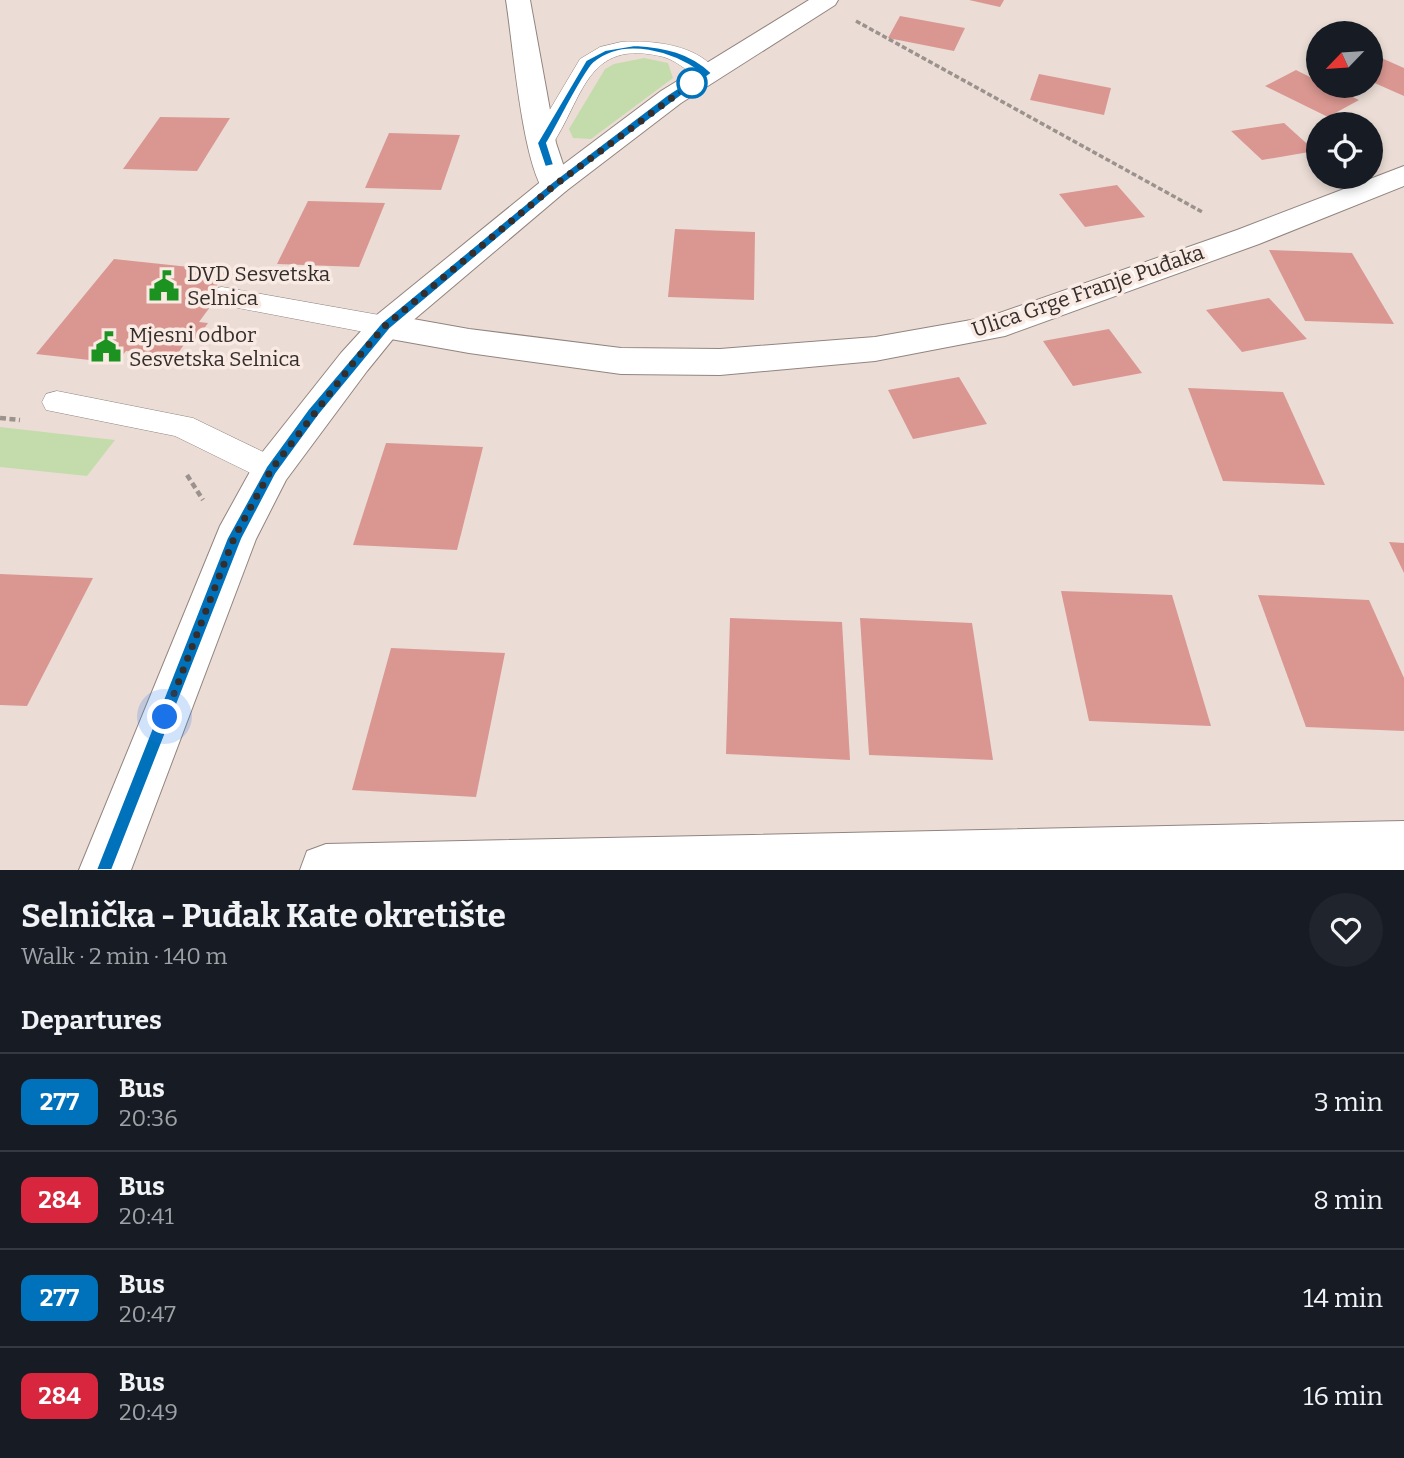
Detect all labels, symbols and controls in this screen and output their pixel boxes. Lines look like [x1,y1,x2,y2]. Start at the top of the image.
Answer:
north arrow [1306,21,1382,98]
map controls [1306,21,1383,189]
unlabelled marker [677,68,707,98]
button: locate [1306,112,1383,189]
street label: Ulica Grge Franje Puđaka [969,239,1208,343]
place label: DVD Sesvetska Selnica [187,261,331,311]
public building icon: DVD Sesvetska Selnica [147,269,181,303]
place label: Mjesni odbor Sesvetska Selnica [129,322,301,372]
public building icon: Mjesni odbor Sesvetska Selnica [89,330,123,364]
your location [147,699,182,734]
button: heart [1309,893,1383,967]
text: Selnička - Puđak Kate okretište [21,896,506,936]
text: Walk · 2 min · 140 m [21,942,228,970]
text: Departures [21,1005,162,1036]
text: Bus [119,1073,165,1104]
text: 3 min [1314,1087,1383,1118]
text: 277 [40,1088,79,1116]
text: 20:36 [119,1104,178,1132]
text: Bus [119,1171,165,1202]
text: 8 min [1313,1185,1383,1216]
text: 284 [38,1186,81,1214]
text: 20:41 [119,1202,174,1230]
text: Bus [119,1269,165,1300]
text: 14 min [1303,1283,1383,1314]
text: 277 [40,1284,79,1312]
text: 20:47 [119,1300,176,1328]
text: Bus [119,1367,165,1398]
text: 16 min [1303,1381,1383,1412]
text: 284 [38,1382,81,1410]
text: 20:49 [119,1398,178,1426]

